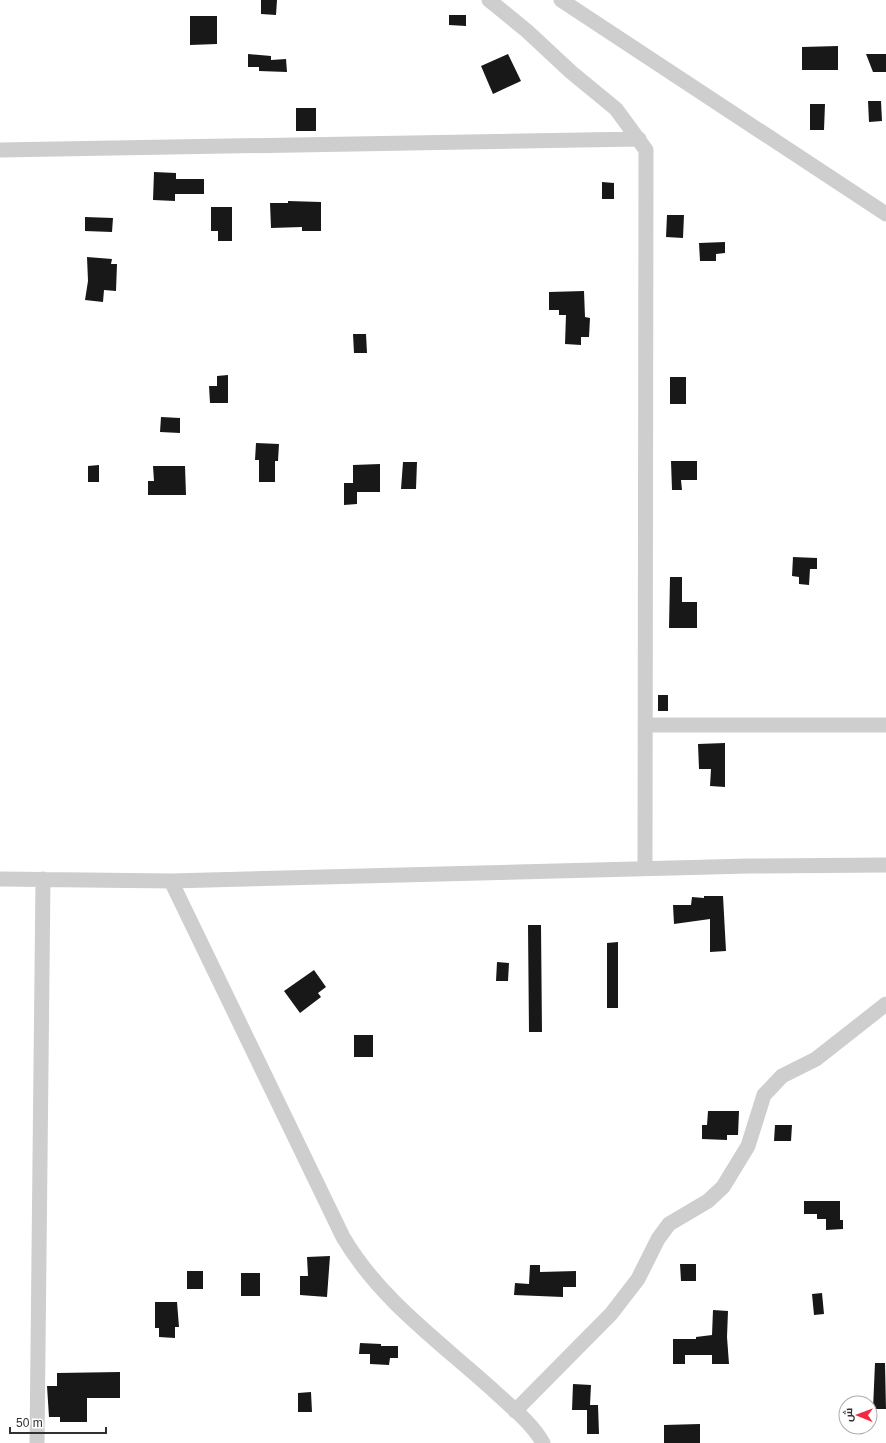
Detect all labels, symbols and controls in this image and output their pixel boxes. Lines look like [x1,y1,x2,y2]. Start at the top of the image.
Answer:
north arrow [838,1395,878,1435]
text: ش [842,1408,855,1422]
scale bar [10,1409,106,1435]
text: 50 m [16,1416,43,1430]

